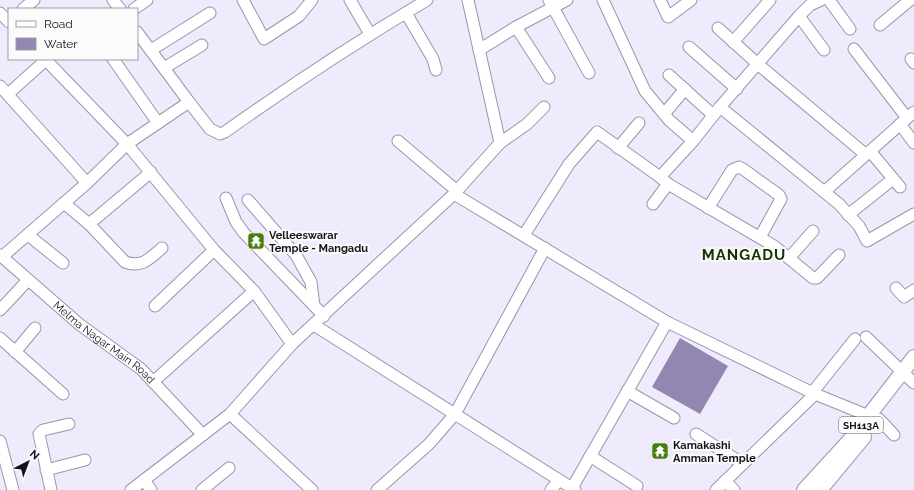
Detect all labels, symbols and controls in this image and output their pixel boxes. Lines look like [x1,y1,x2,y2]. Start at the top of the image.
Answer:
legend [8,8,138,60]
text: Road [44,17,73,31]
text: Water [44,37,78,51]
place label: Velleeswarar Temple - Mangadu [269,229,368,255]
temple icon: Velleeswarar Temple - Mangadu [246,231,266,251]
district label: MANGADU [702,246,786,264]
street label: Melma Nagar Main Road [51,298,158,386]
road number: SH113A [839,417,883,433]
place label: Kamakashi Amman Temple [673,439,756,465]
temple icon: Kamakashi Amman Temple [650,441,670,461]
north arrow [8,442,48,482]
text: N [27,447,42,463]

